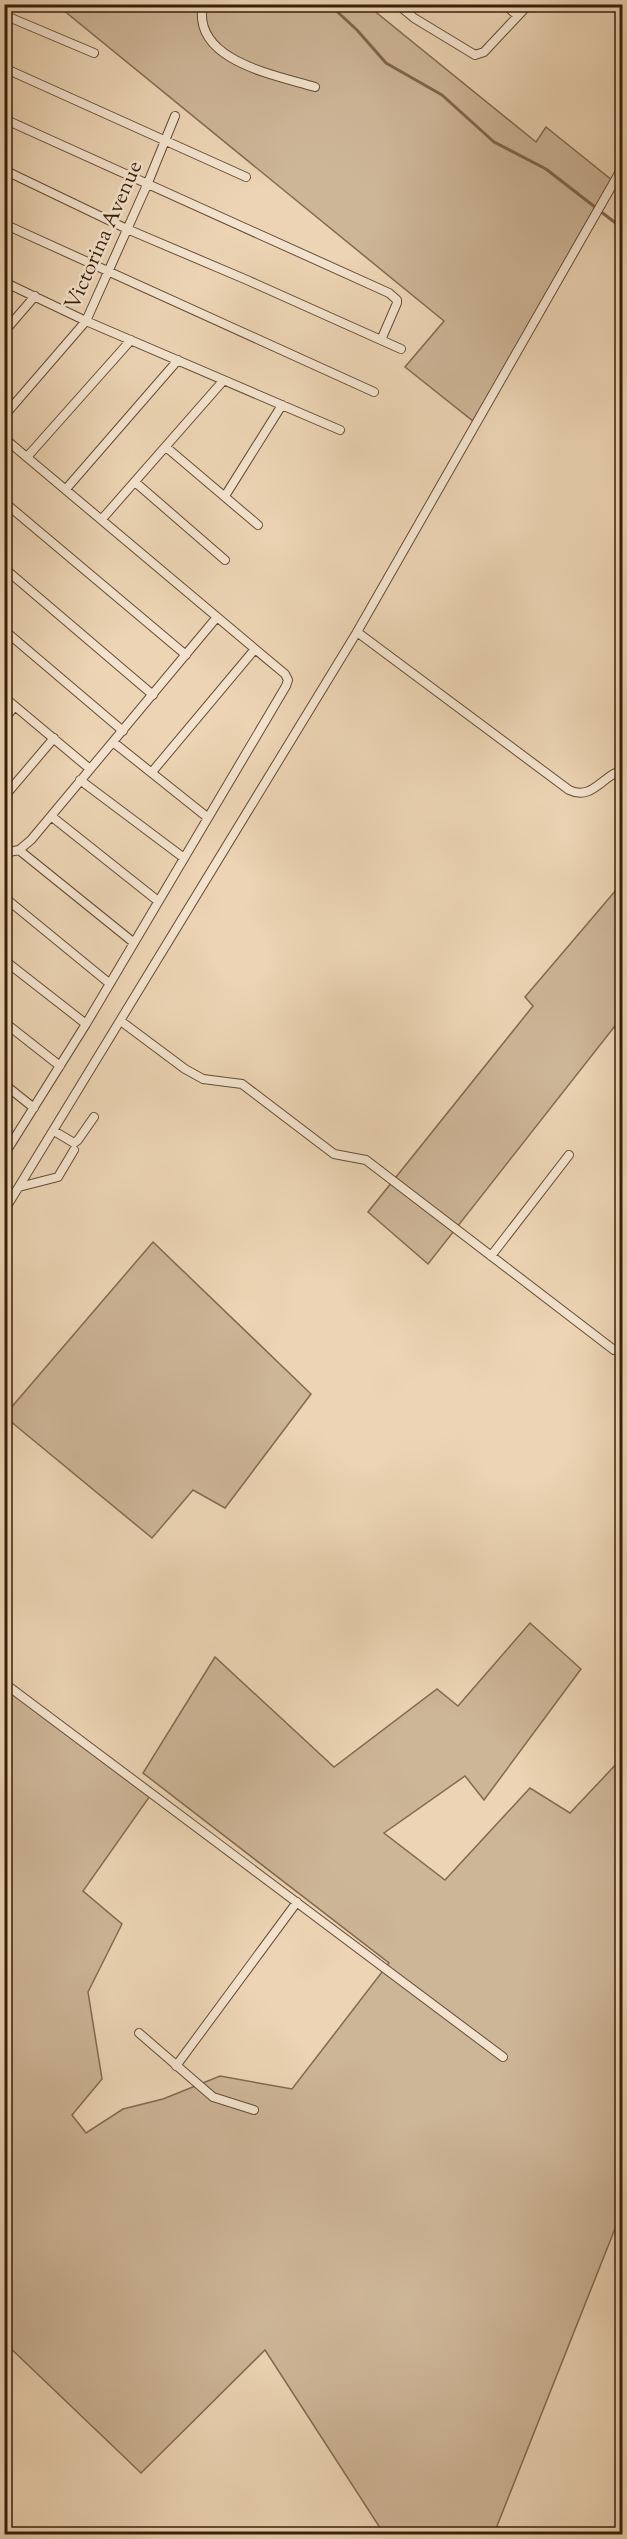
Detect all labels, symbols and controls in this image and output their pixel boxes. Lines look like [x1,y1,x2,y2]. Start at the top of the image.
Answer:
street label: Victorina Avenue [59,157,151,315]

